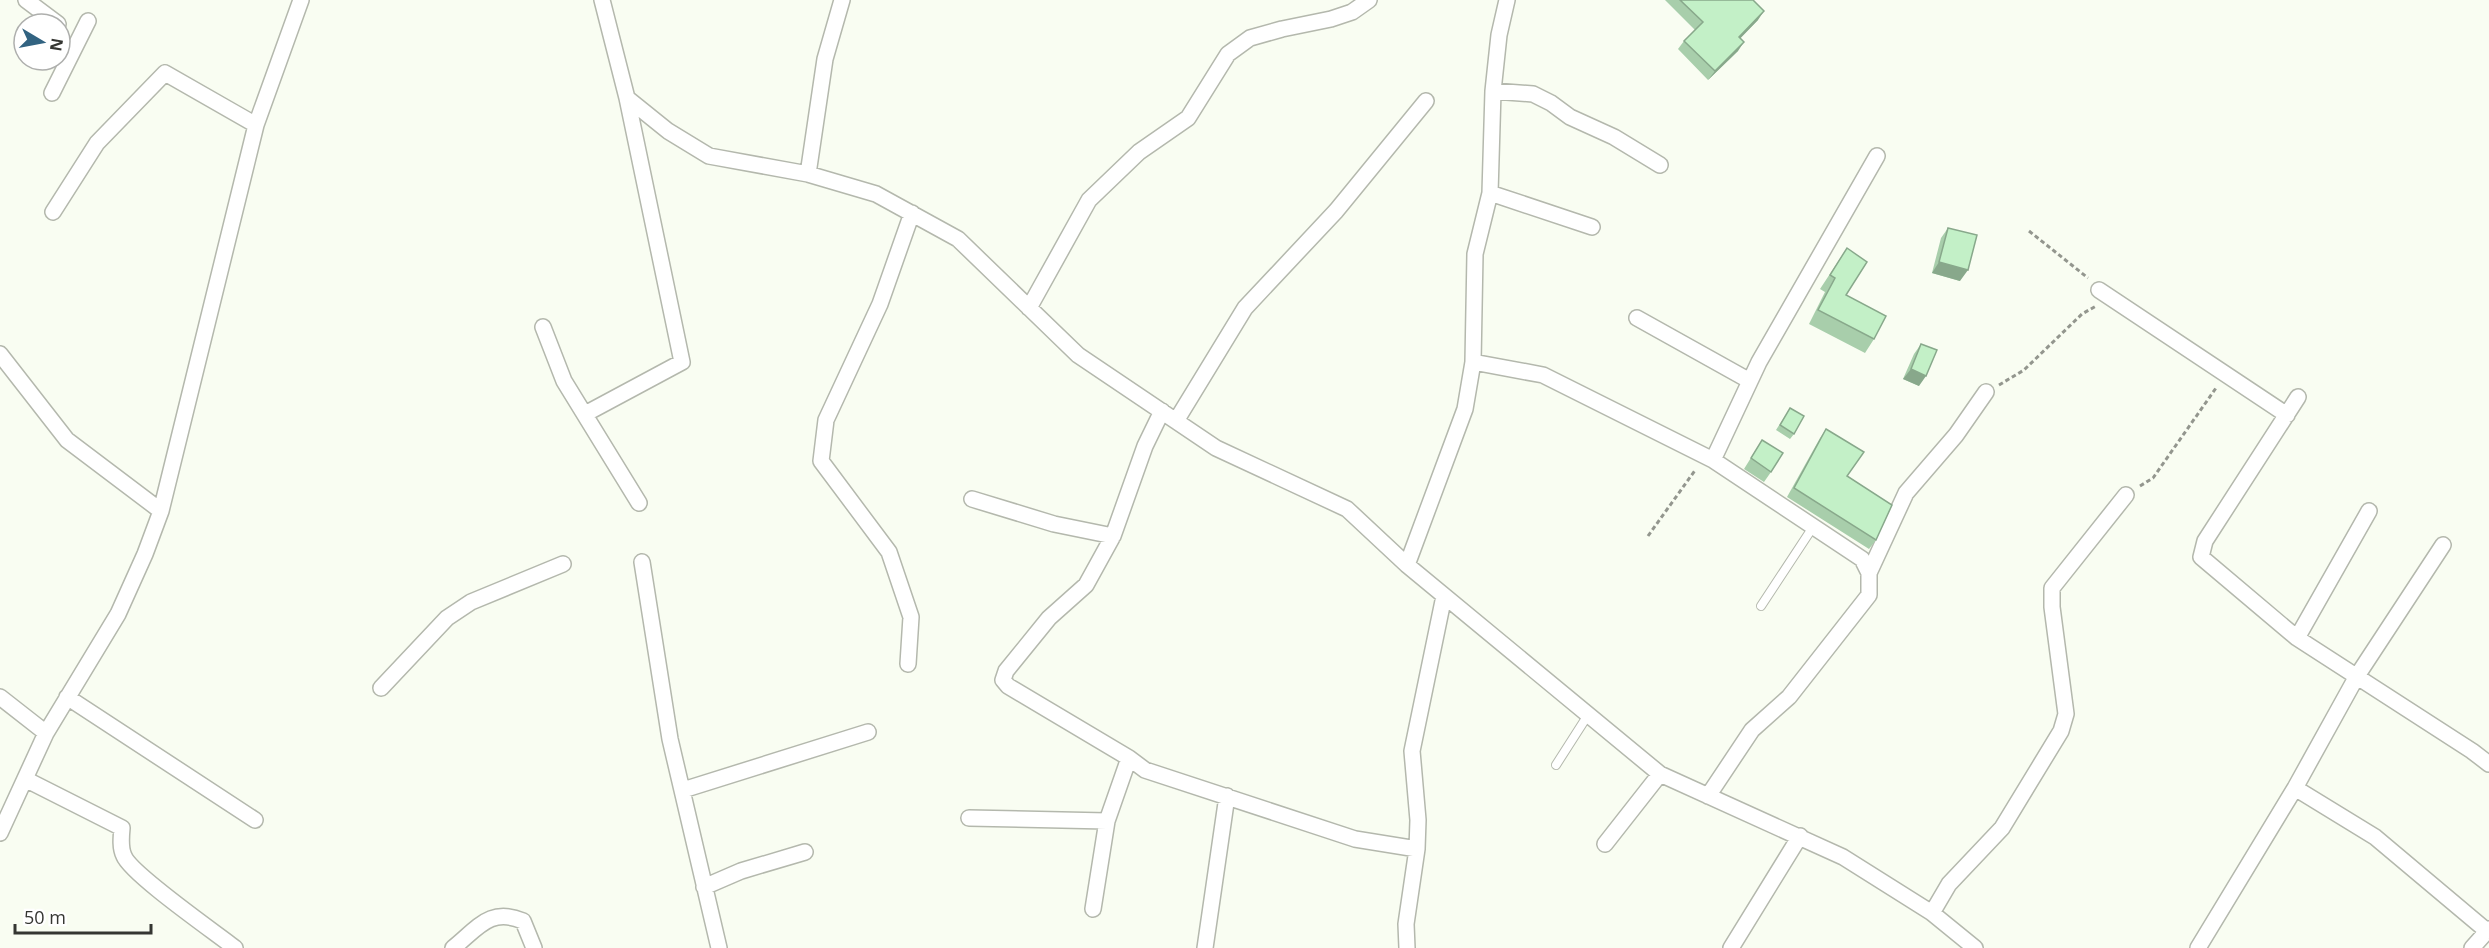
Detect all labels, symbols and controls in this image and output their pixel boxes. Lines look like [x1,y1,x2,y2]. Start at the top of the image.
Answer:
north arrow [12,12,72,72]
text: N [45,36,69,53]
scale bar [15,897,152,935]
text: 50 m [24,905,66,929]

